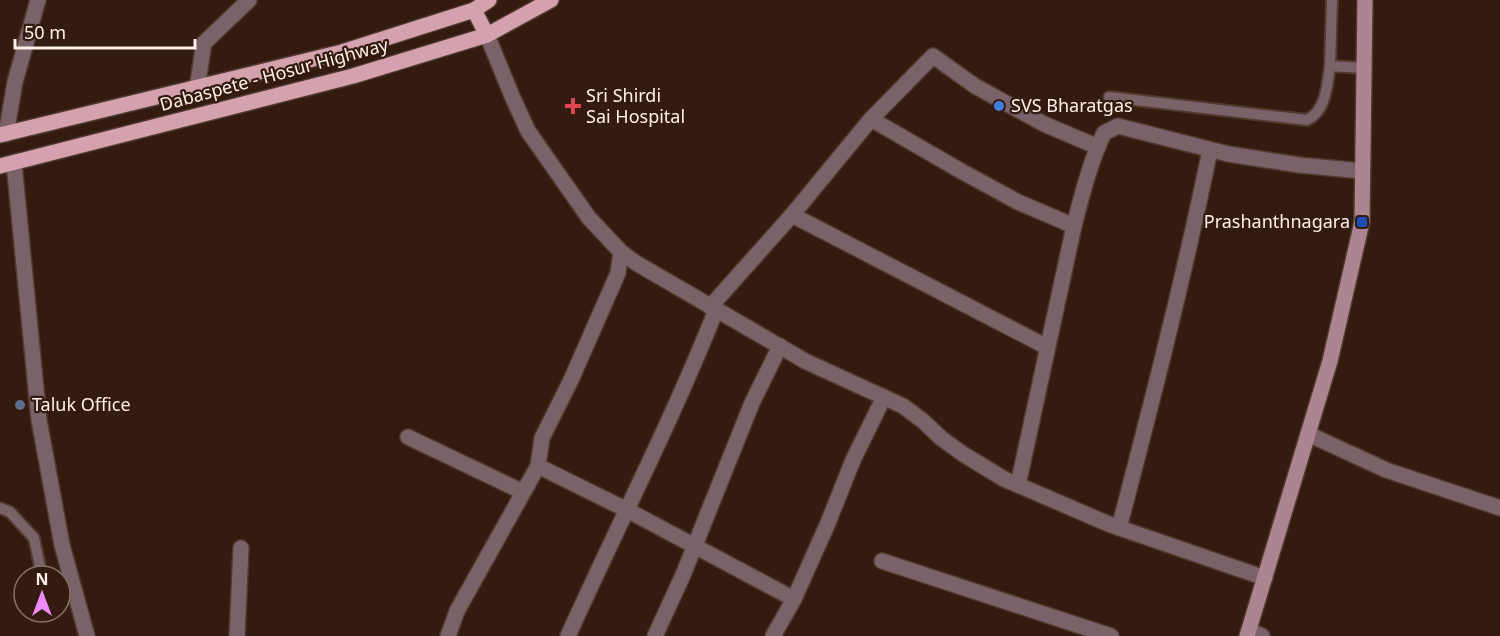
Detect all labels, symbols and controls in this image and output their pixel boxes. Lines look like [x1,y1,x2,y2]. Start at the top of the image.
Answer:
scale bar [15,12,195,50]
text: 50 m [24,20,66,44]
street label: Dabaspete - Hosur Highway [157,32,391,116]
place label: Sri Shirdi Sai Hospital [586,83,685,128]
place label: SVS Bharatgas [1011,93,1133,117]
marker: Sri Shirdi Sai Hospital [564,97,582,115]
marker: SVS Bharatgas [992,99,1006,113]
place label: Prashanthnagara [1204,209,1350,233]
marker: Prashanthnagara [1355,215,1369,229]
place label: Taluk Office [32,392,131,416]
marker: Taluk Office [13,398,27,412]
north arrow [12,564,72,624]
text: N [35,568,49,590]

